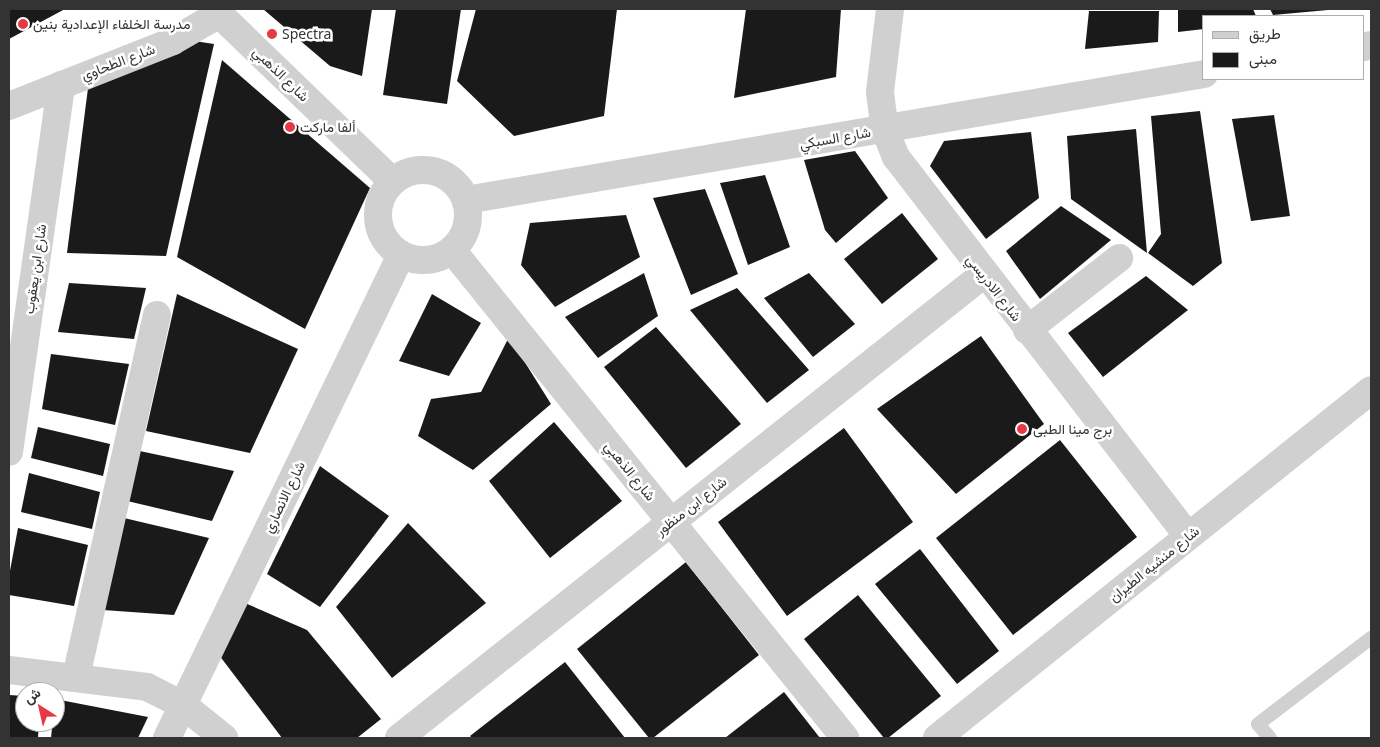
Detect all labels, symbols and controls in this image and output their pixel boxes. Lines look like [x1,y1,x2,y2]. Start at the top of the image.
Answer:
legend [1202,15,1365,80]
place label: مدرسة الخلفاء الإعدادية بنين [33,16,190,32]
marker: مدرسة الخلفاء الإعدادية بنين [17,18,29,30]
text: طريق [1249,23,1281,43]
place label: Spectra [282,26,331,42]
marker: Spectra [266,28,278,40]
street label: شارع الطحاوي [79,40,157,84]
street label: شارع الذهبي [249,43,313,105]
text: مبنى [1249,48,1277,68]
place label: ألفا ماركت [300,119,355,135]
marker: ألفا ماركت [284,121,296,133]
street label: شارع السبكي [798,123,872,153]
street label: شارع ابن يعقوب [20,223,50,315]
street label: شارع الادريسي [963,251,1025,325]
place label: برج مينا الطبى [1033,421,1112,437]
marker: برج مينا الطبى [1015,422,1029,436]
street label: شارع الذهبي [601,438,659,504]
street label: شارع الانصاري [259,459,309,535]
street label: شارع ابن منظور [652,473,730,539]
street label: شارع منشيه الطيران [1105,522,1203,606]
north arrow [15,682,65,732]
text: ش [19,683,44,708]

